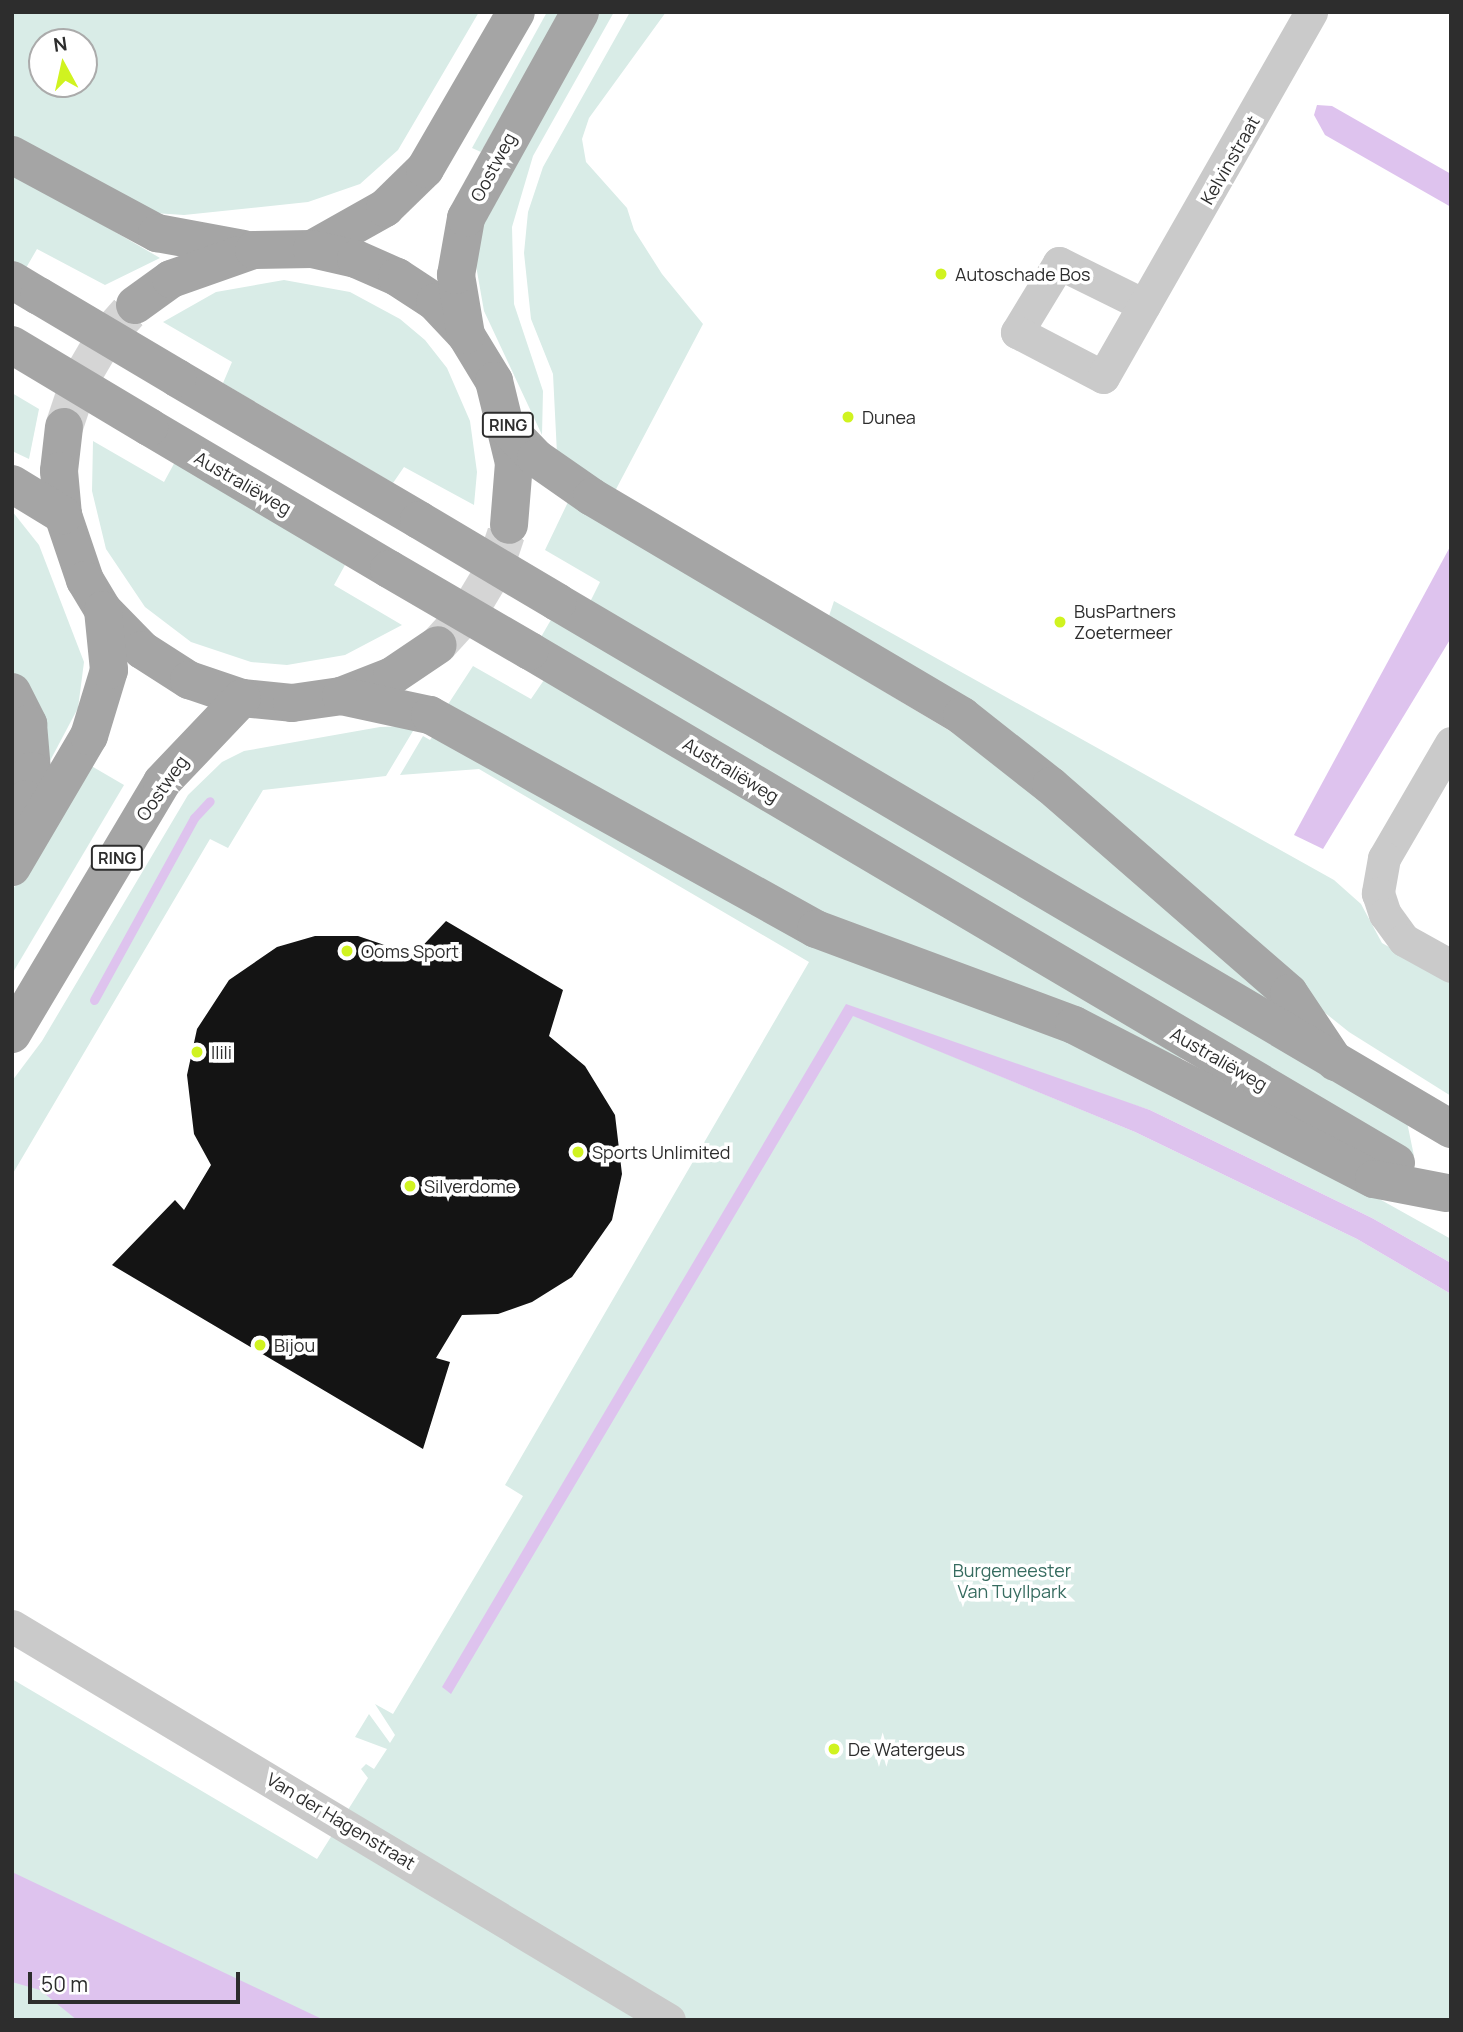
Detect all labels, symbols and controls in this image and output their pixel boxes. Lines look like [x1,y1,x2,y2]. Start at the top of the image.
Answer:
north arrow [28,28,98,98]
text: N [52,30,69,58]
street label: Kelvinstraat [1196,112,1264,208]
street label: Oostweg [466,129,520,205]
place label: Autoschade Bos [955,263,1090,285]
marker: Autoschade Bos [933,266,949,282]
place label: Dunea [862,406,916,428]
marker: Dunea [840,409,856,425]
road number: RING [482,412,534,438]
street label: Australiëweg [191,447,295,519]
place label: BusPartners Zoetermeer [1074,601,1176,644]
marker: BusPartners Zoetermeer [1052,614,1068,630]
street label: Australiëweg [679,733,783,807]
street label: Oostweg [132,751,192,825]
road number: RING [91,846,143,870]
place label: Ooms Sport [361,940,459,962]
marker: Ooms Sport [339,943,355,959]
street label: Australiëweg [1167,1023,1271,1095]
place label: Ilili [211,1041,232,1063]
marker: Ilili [189,1044,205,1060]
place label: Sports Unlimited [592,1141,730,1163]
marker: Sports Unlimited [570,1144,586,1160]
place label: Silverdome [424,1175,516,1197]
marker: Silverdome [402,1178,418,1194]
place label: Bijou [274,1334,315,1356]
marker: Bijou [252,1337,268,1353]
park label: Burgemeester Van Tuyllpark [953,1560,1071,1602]
place label: De Watergeus [848,1738,965,1760]
marker: De Watergeus [826,1741,842,1757]
street label: Van der Hagenstraat [263,1768,419,1874]
scale bar [32,1958,243,2002]
text: 50 m [41,1970,88,1998]

